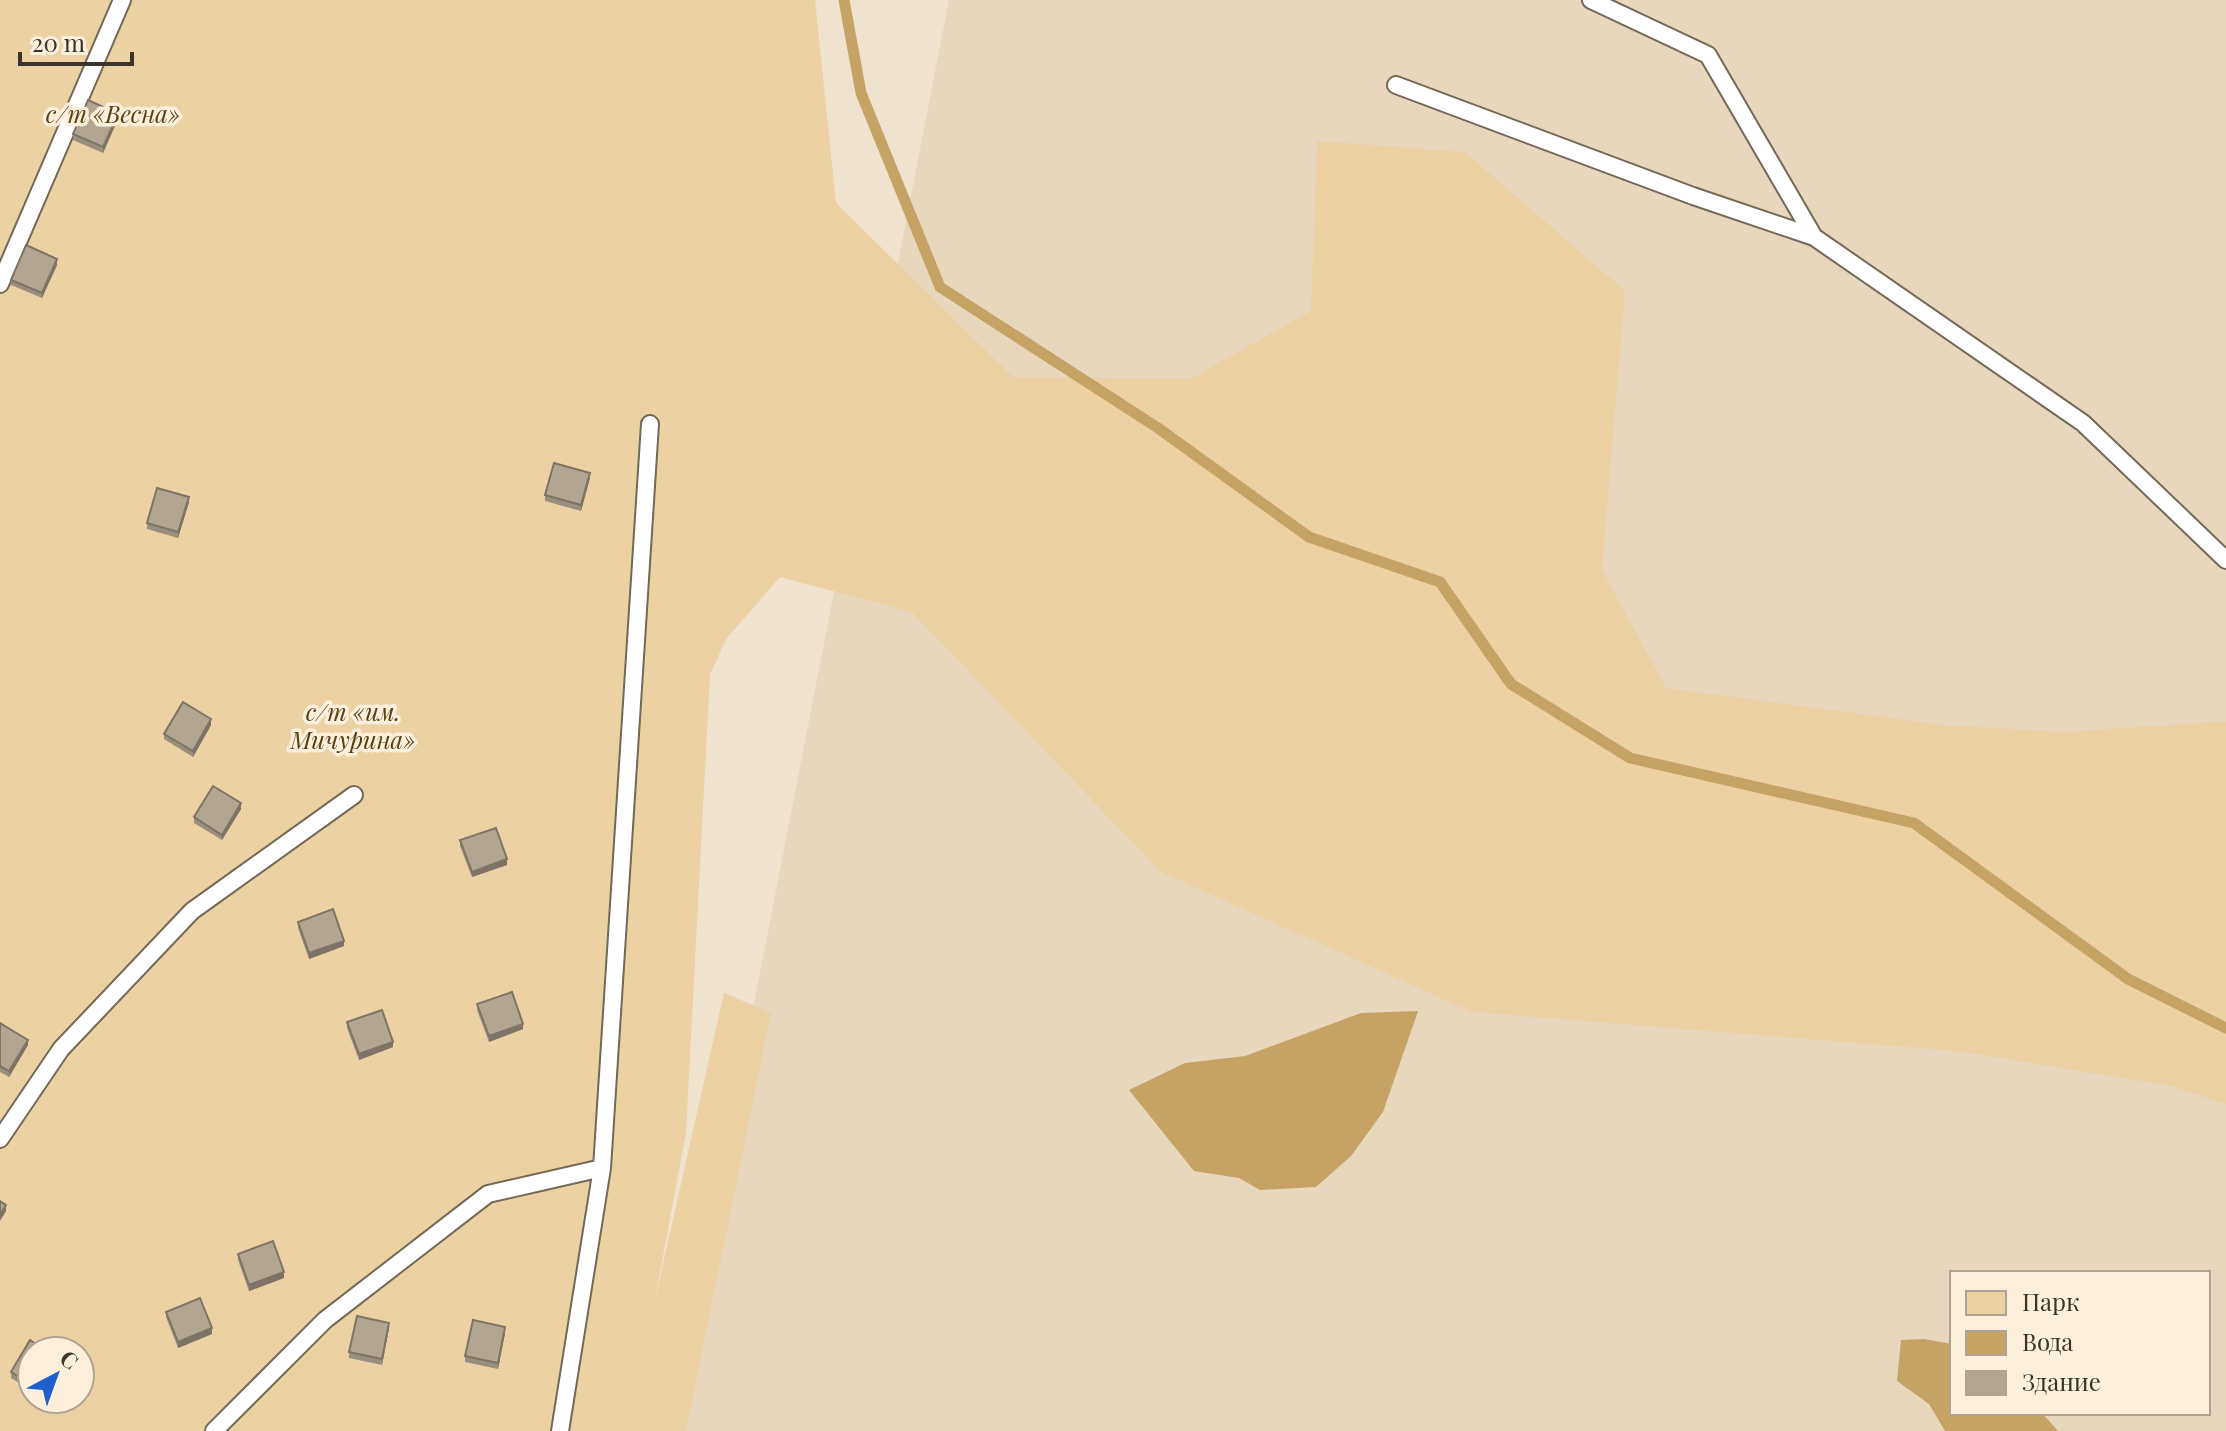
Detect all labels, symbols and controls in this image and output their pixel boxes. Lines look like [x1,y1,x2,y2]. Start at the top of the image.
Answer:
scale bar [20,16,132,66]
text: 20 m [32,26,85,58]
park label: с/т «Весна» [46,97,180,129]
park label: с/т «им. Мичурина» [289,695,416,755]
legend [1950,1271,2210,1415]
text: Парк [2022,1285,2080,1317]
text: Вода [2022,1325,2073,1357]
north arrow [16,1335,96,1415]
text: С [54,1343,85,1376]
text: Здание [2022,1365,2101,1397]

